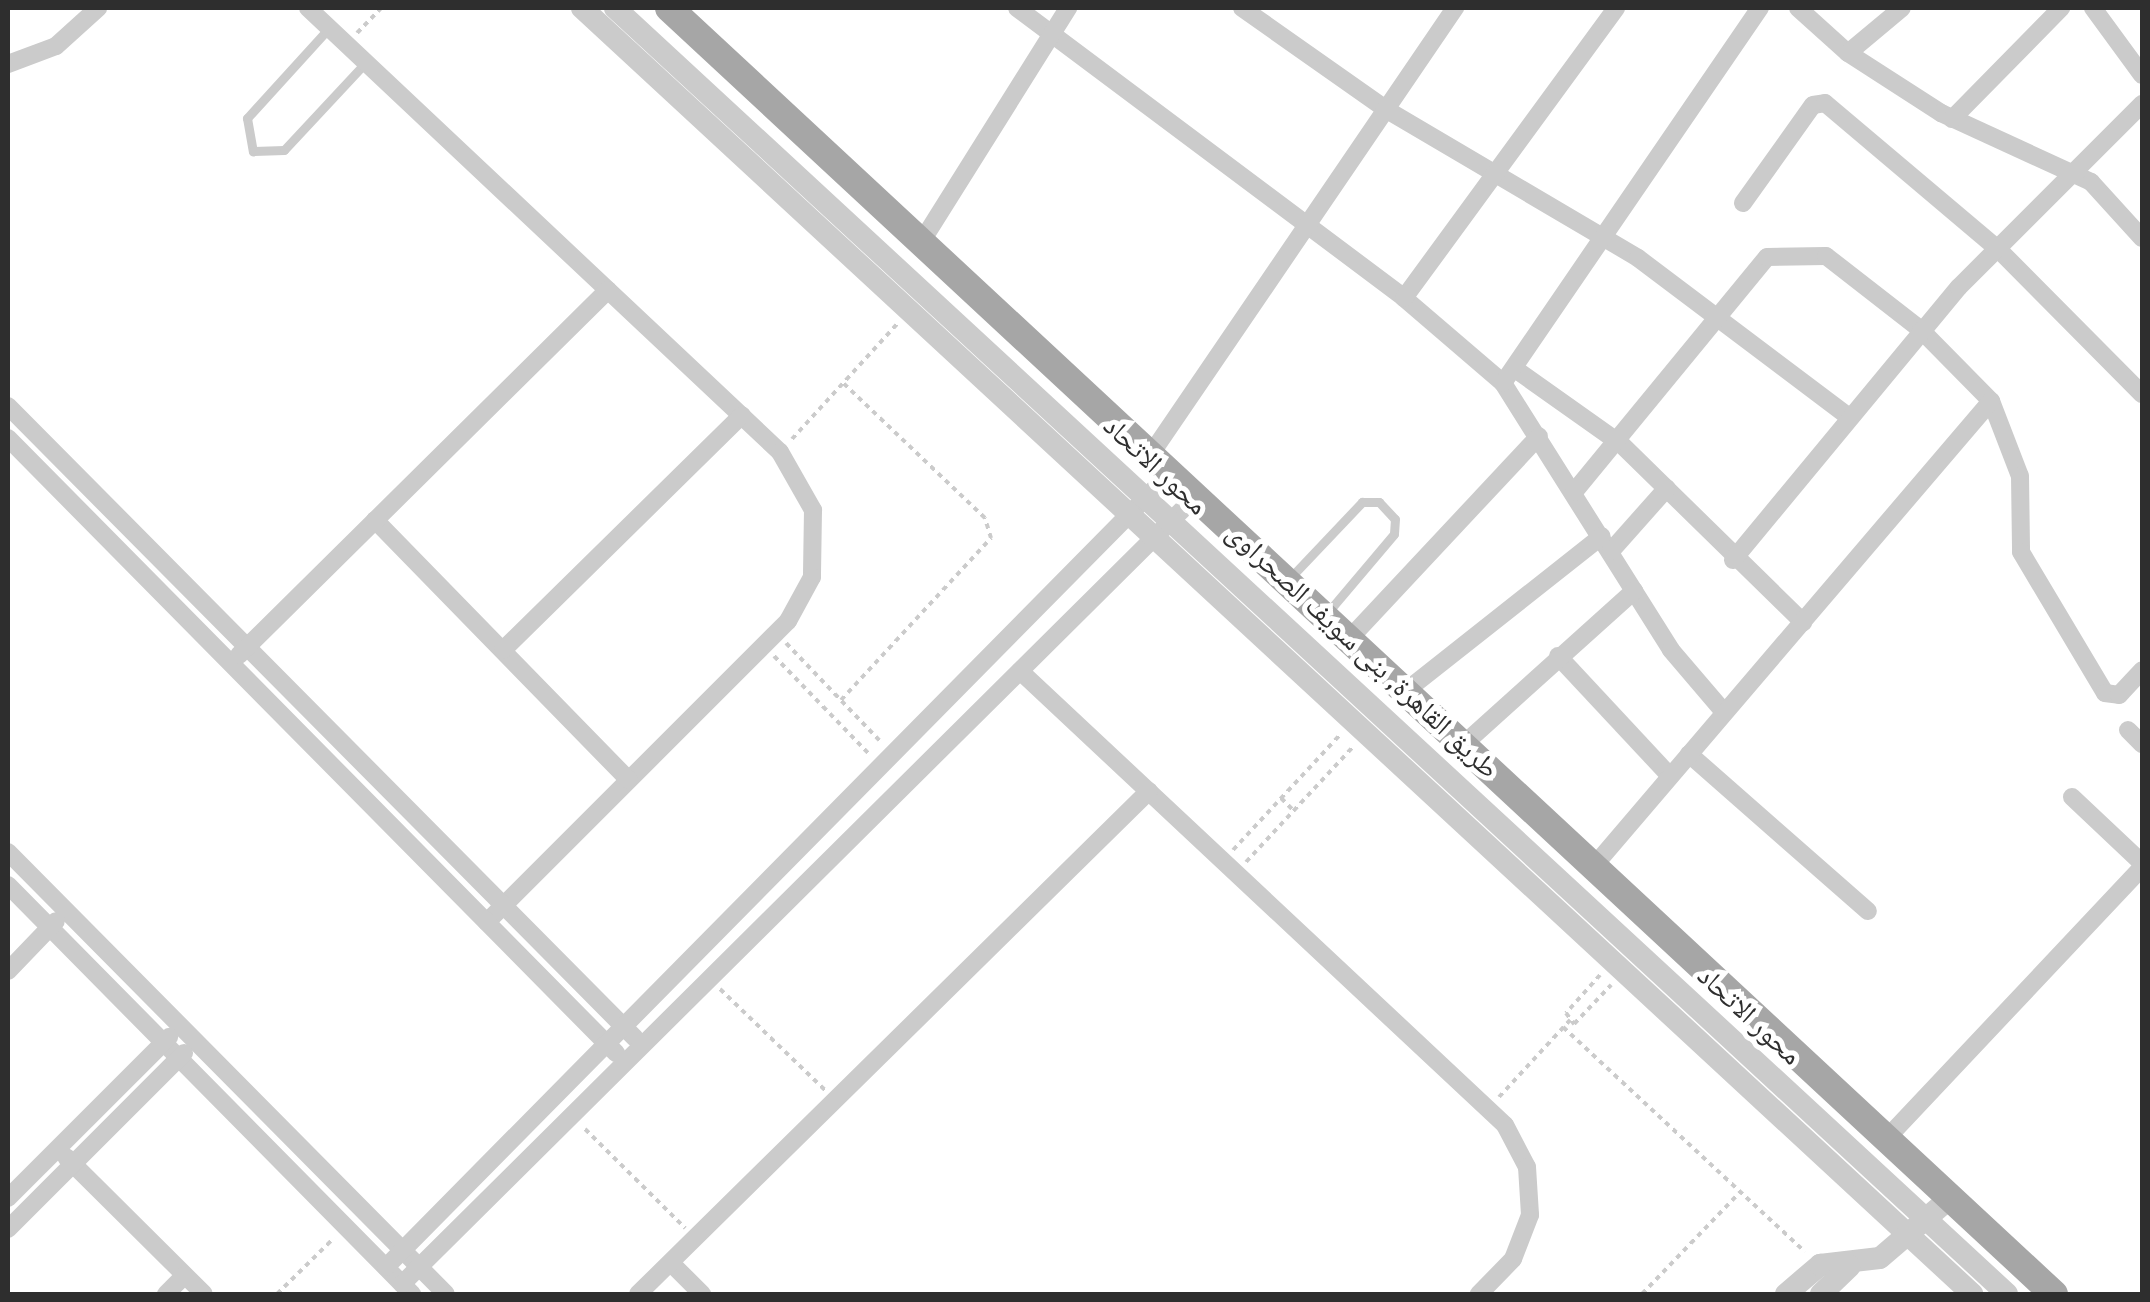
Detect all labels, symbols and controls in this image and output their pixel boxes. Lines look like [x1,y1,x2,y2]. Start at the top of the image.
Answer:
street label: محور الاتحاد [1097,408,1215,522]
street label: طريق القاهرة, بنى سويف الصحراوى [1220,515,1506,785]
street label: محور الاتحاد [1691,958,1809,1072]

